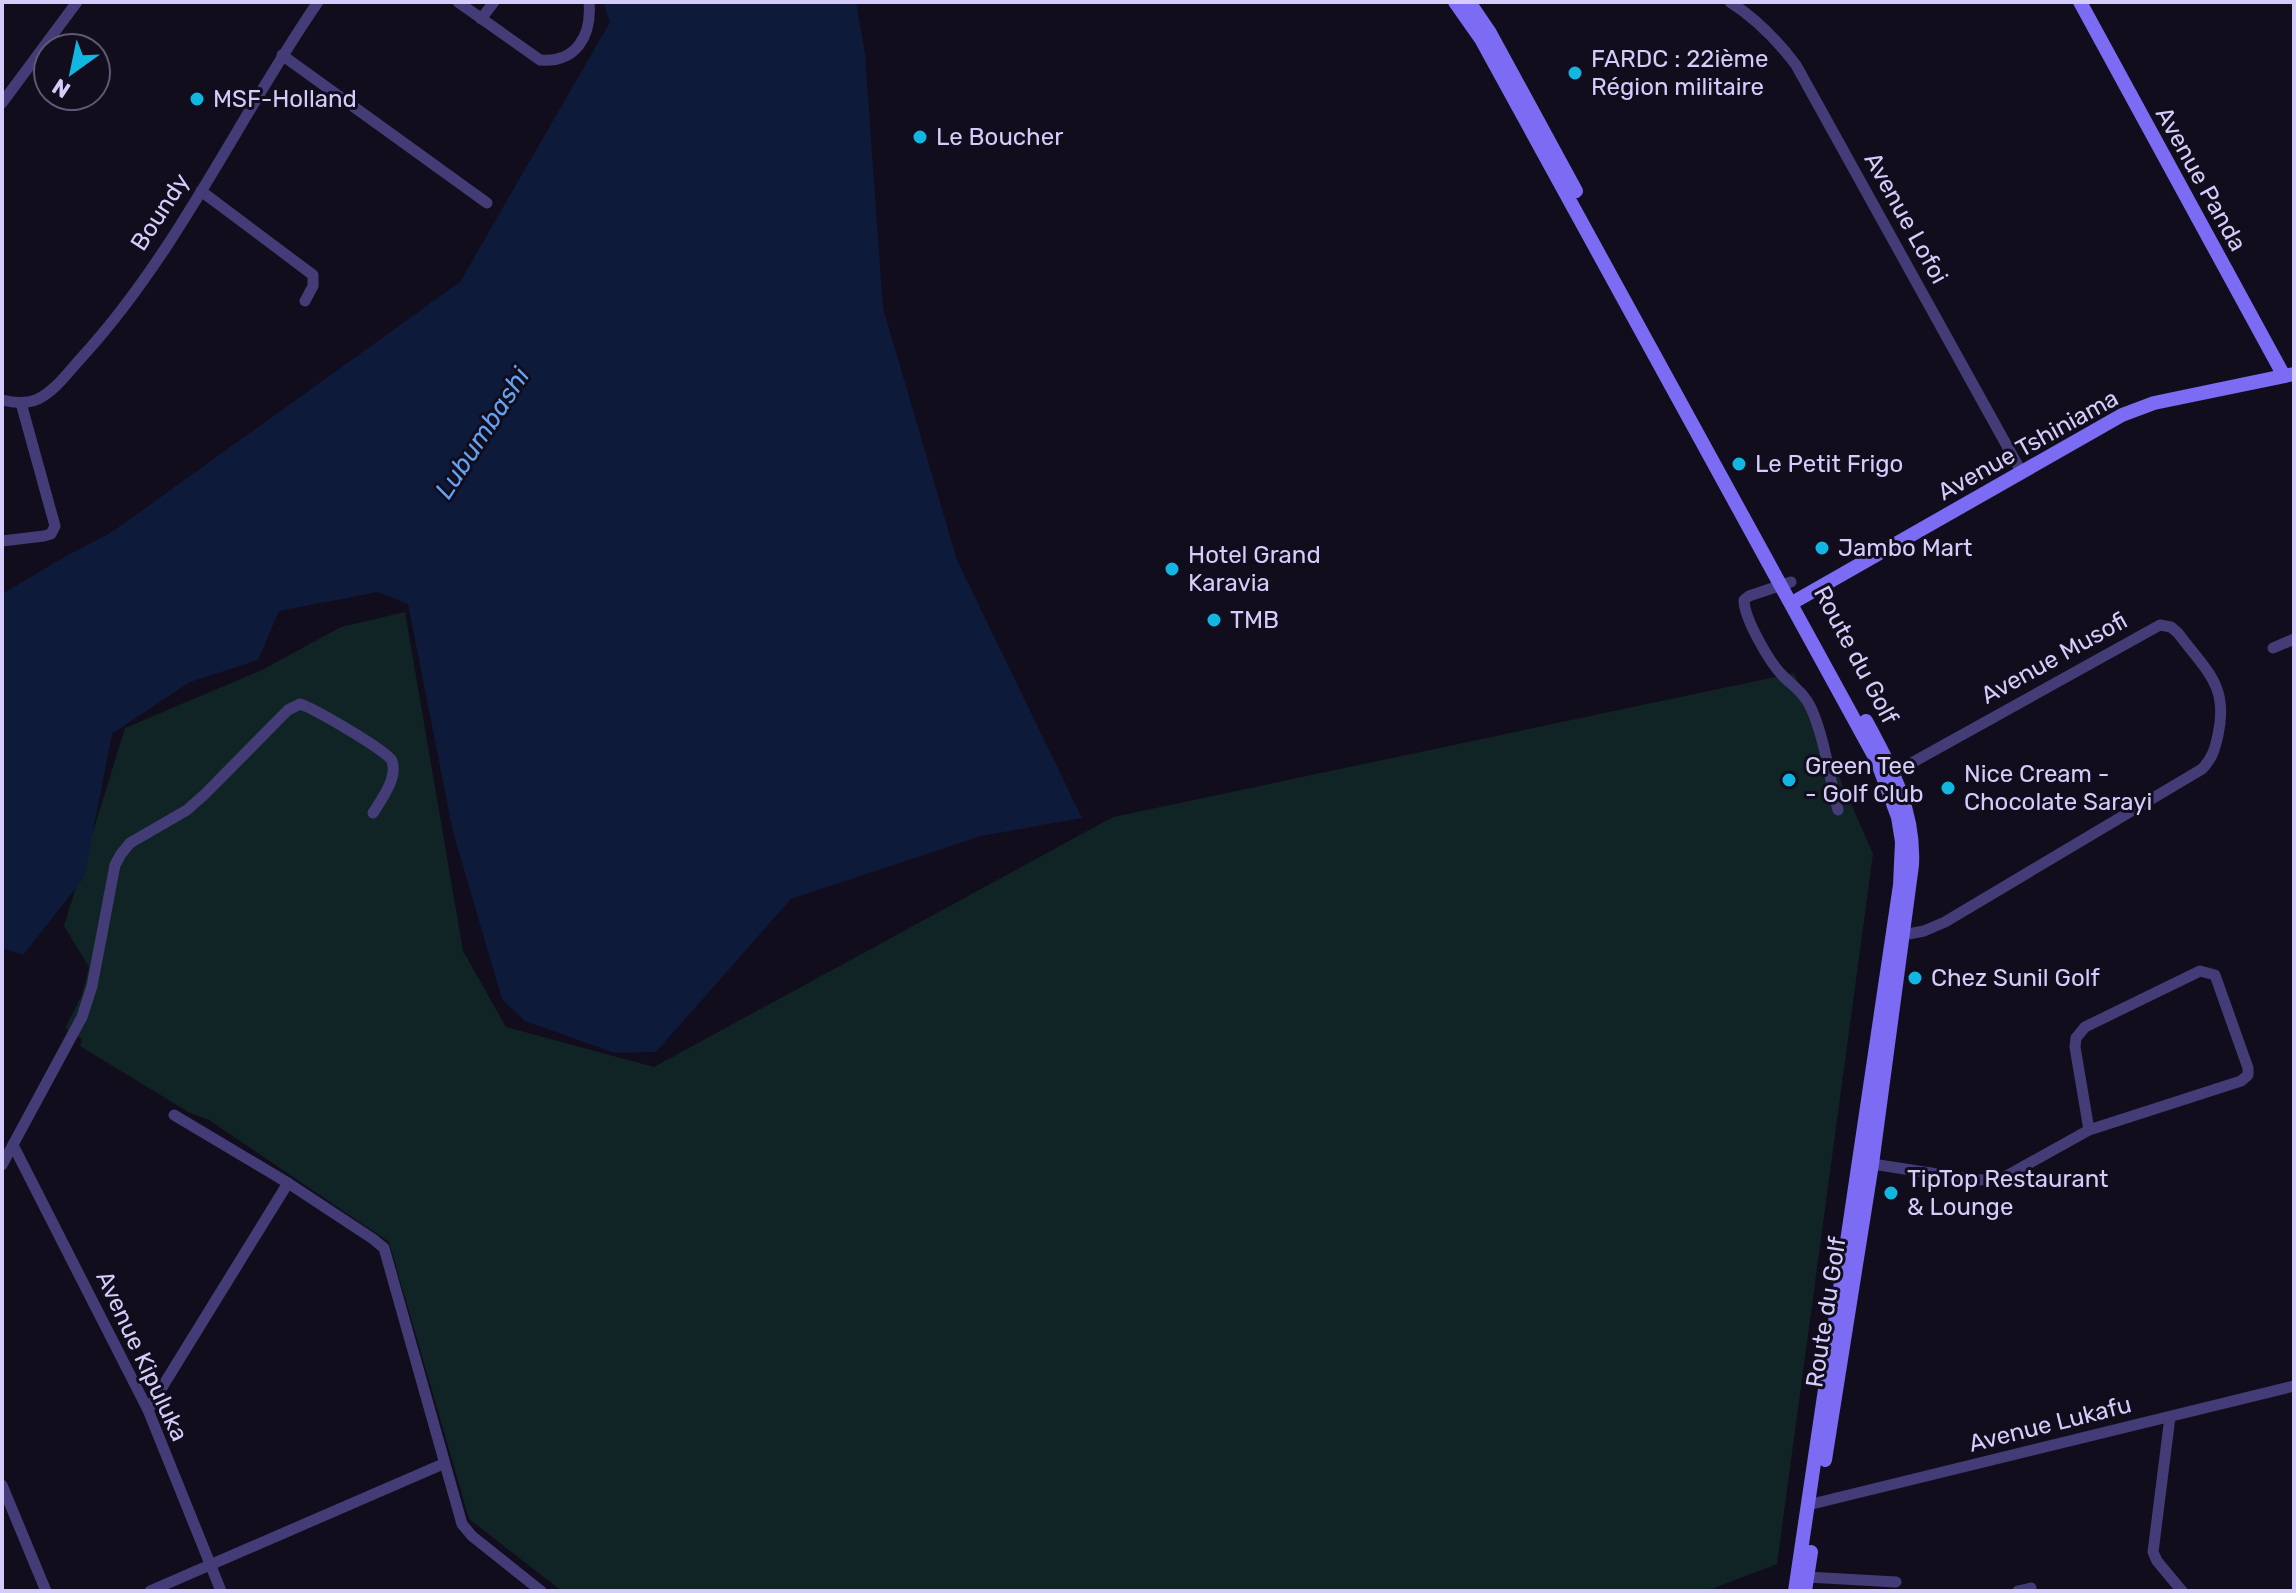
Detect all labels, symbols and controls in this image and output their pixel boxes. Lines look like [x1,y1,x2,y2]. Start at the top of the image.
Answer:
north arrow [32,32,112,112]
place label: FARDC : 22ième Région militaire [1591,45,1768,101]
marker: FARDC : 22ième Région militaire [1566,64,1584,82]
text: N [47,73,75,104]
place label: MSF-Holland [213,85,357,113]
marker: MSF-Holland [188,90,206,108]
street label: Avenue Panda [2150,102,2252,256]
place label: Le Boucher [936,123,1063,151]
marker: Le Boucher [911,128,929,146]
street label: Avenue Lofoi [1859,148,1953,288]
street label: Boundy [125,168,195,256]
water label: Lubumbashi [429,361,537,505]
street label: Avenue Tshiniama [1933,384,2123,506]
place label: Le Petit Frigo [1755,450,1903,478]
marker: Le Petit Frigo [1730,455,1748,473]
place label: Jambo Mart [1838,534,1972,562]
marker: Jambo Mart [1813,539,1831,557]
place label: Hotel Grand Karavia [1188,541,1321,597]
marker: Hotel Grand Karavia [1163,560,1181,578]
street label: Route du Golf [1808,581,1904,729]
place label: TMB [1230,606,1279,634]
street label: Avenue Musofi [1976,606,2132,710]
marker: TMB [1205,611,1223,629]
place label: Green Tee - Golf Club [1805,752,1924,808]
place label: Nice Cream - Chocolate Sarayi [1964,760,2152,816]
marker: Green Tee - Golf Club [1780,771,1798,789]
marker: Nice Cream - Chocolate Sarayi [1939,779,1957,797]
place label: Chez Sunil Golf [1931,964,2101,992]
marker: Chez Sunil Golf [1906,969,1924,987]
place label: TipTop Restaurant & Lounge [1907,1165,2108,1221]
marker: TipTop Restaurant & Lounge [1882,1184,1900,1202]
street label: Route du Golf [1800,1234,1852,1389]
street label: Avenue Kipuluka [90,1266,194,1446]
street label: Avenue Lukafu [1966,1390,2134,1458]

